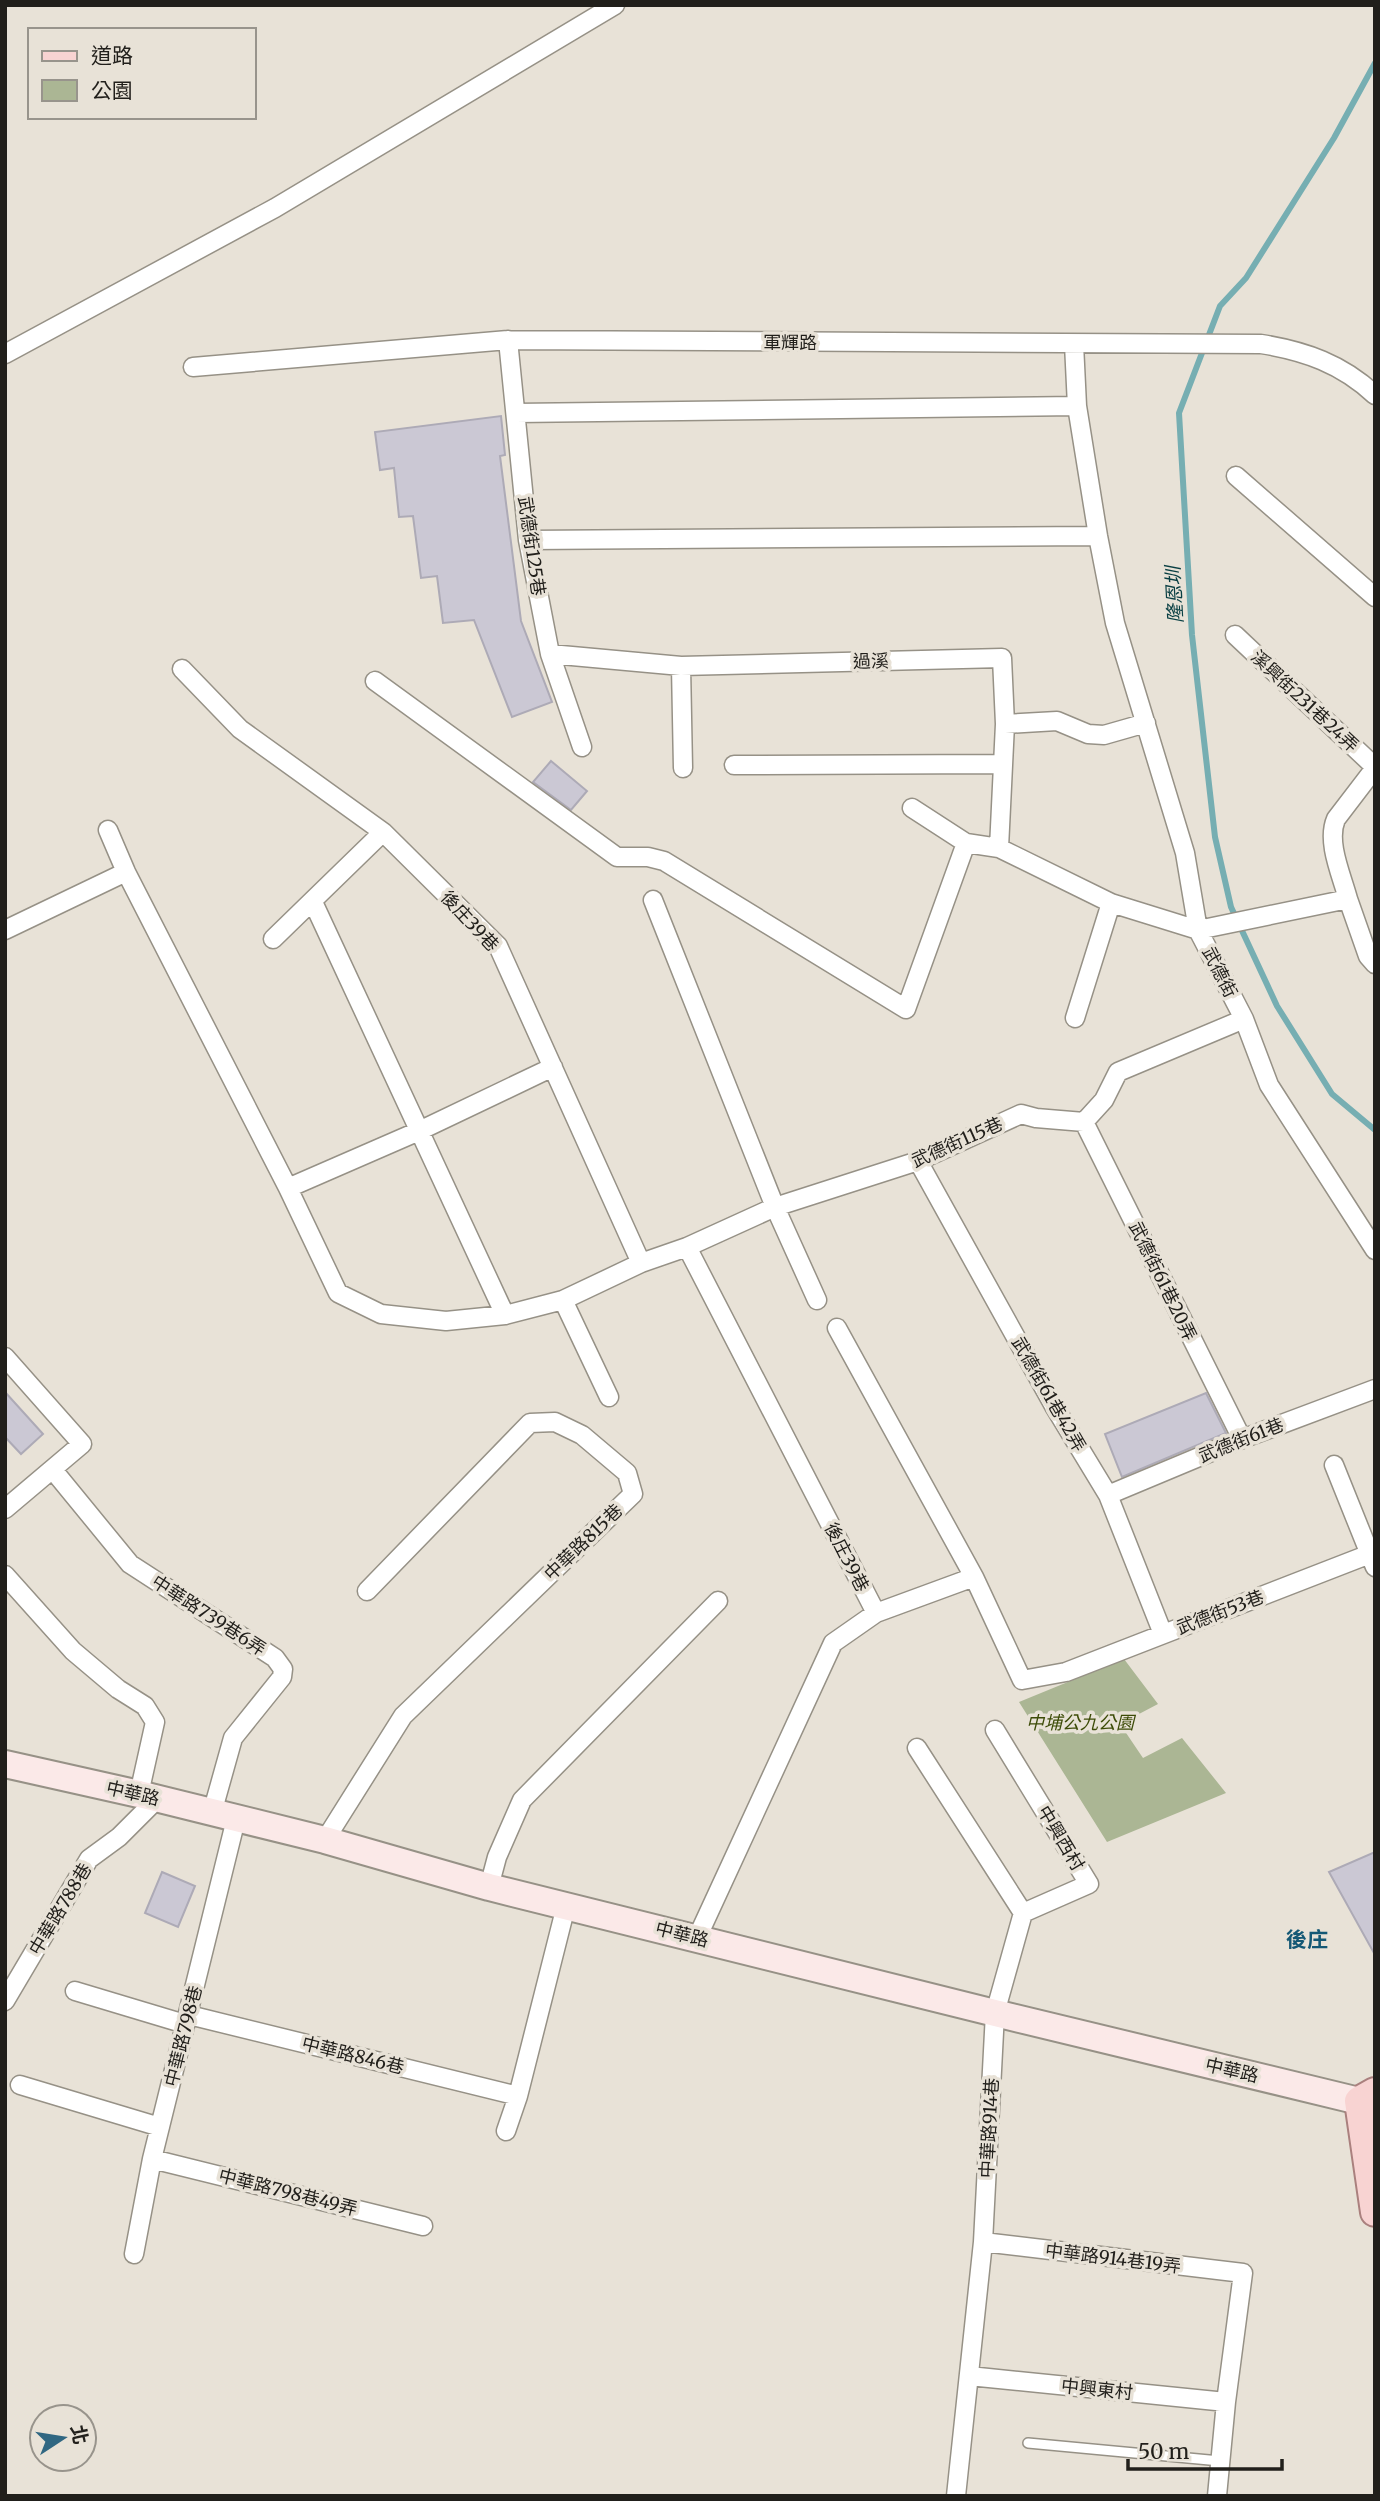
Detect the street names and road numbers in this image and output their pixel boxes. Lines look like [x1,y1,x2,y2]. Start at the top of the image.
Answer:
street label: 軍輝路 [763,331,817,354]
street label: 武德街125巷 [514,495,550,597]
street label: 溪興街231巷24弄 [1246,645,1364,757]
street label: 過溪 [853,649,889,673]
street label: 後庄39巷 [436,886,504,956]
street label: 武德街 [1197,943,1243,1001]
street label: 武德街115巷 [908,1112,1006,1172]
street label: 武德街61巷20弄 [1124,1218,1202,1344]
street label: 武德街61巷42弄 [1007,1333,1091,1455]
street label: 武德街61巷 [1195,1413,1287,1467]
street label: 中華路815巷 [539,1499,627,1585]
street label: 後庄39巷 [820,1519,874,1595]
street label: 中華路739巷6弄 [148,1570,270,1660]
street label: 武德街53巷 [1173,1585,1267,1639]
street label: 中華路 [104,1776,162,1810]
street label: 中興西村 [1033,1801,1089,1875]
street label: 中華路788巷 [24,1859,96,1959]
street label: 中華路 [653,1916,711,1952]
street label: 中華路798巷 [159,1983,207,2089]
street label: 中華路846巷 [300,2031,406,2079]
street label: 中華路 [1203,2053,1261,2087]
street label: 中華路914巷 [975,2077,1003,2179]
street label: 中華路798巷49弄 [216,2164,360,2220]
street label: 中華路914巷19弄 [1044,2238,1182,2278]
street label: 中興東村 [1060,2374,1134,2404]

